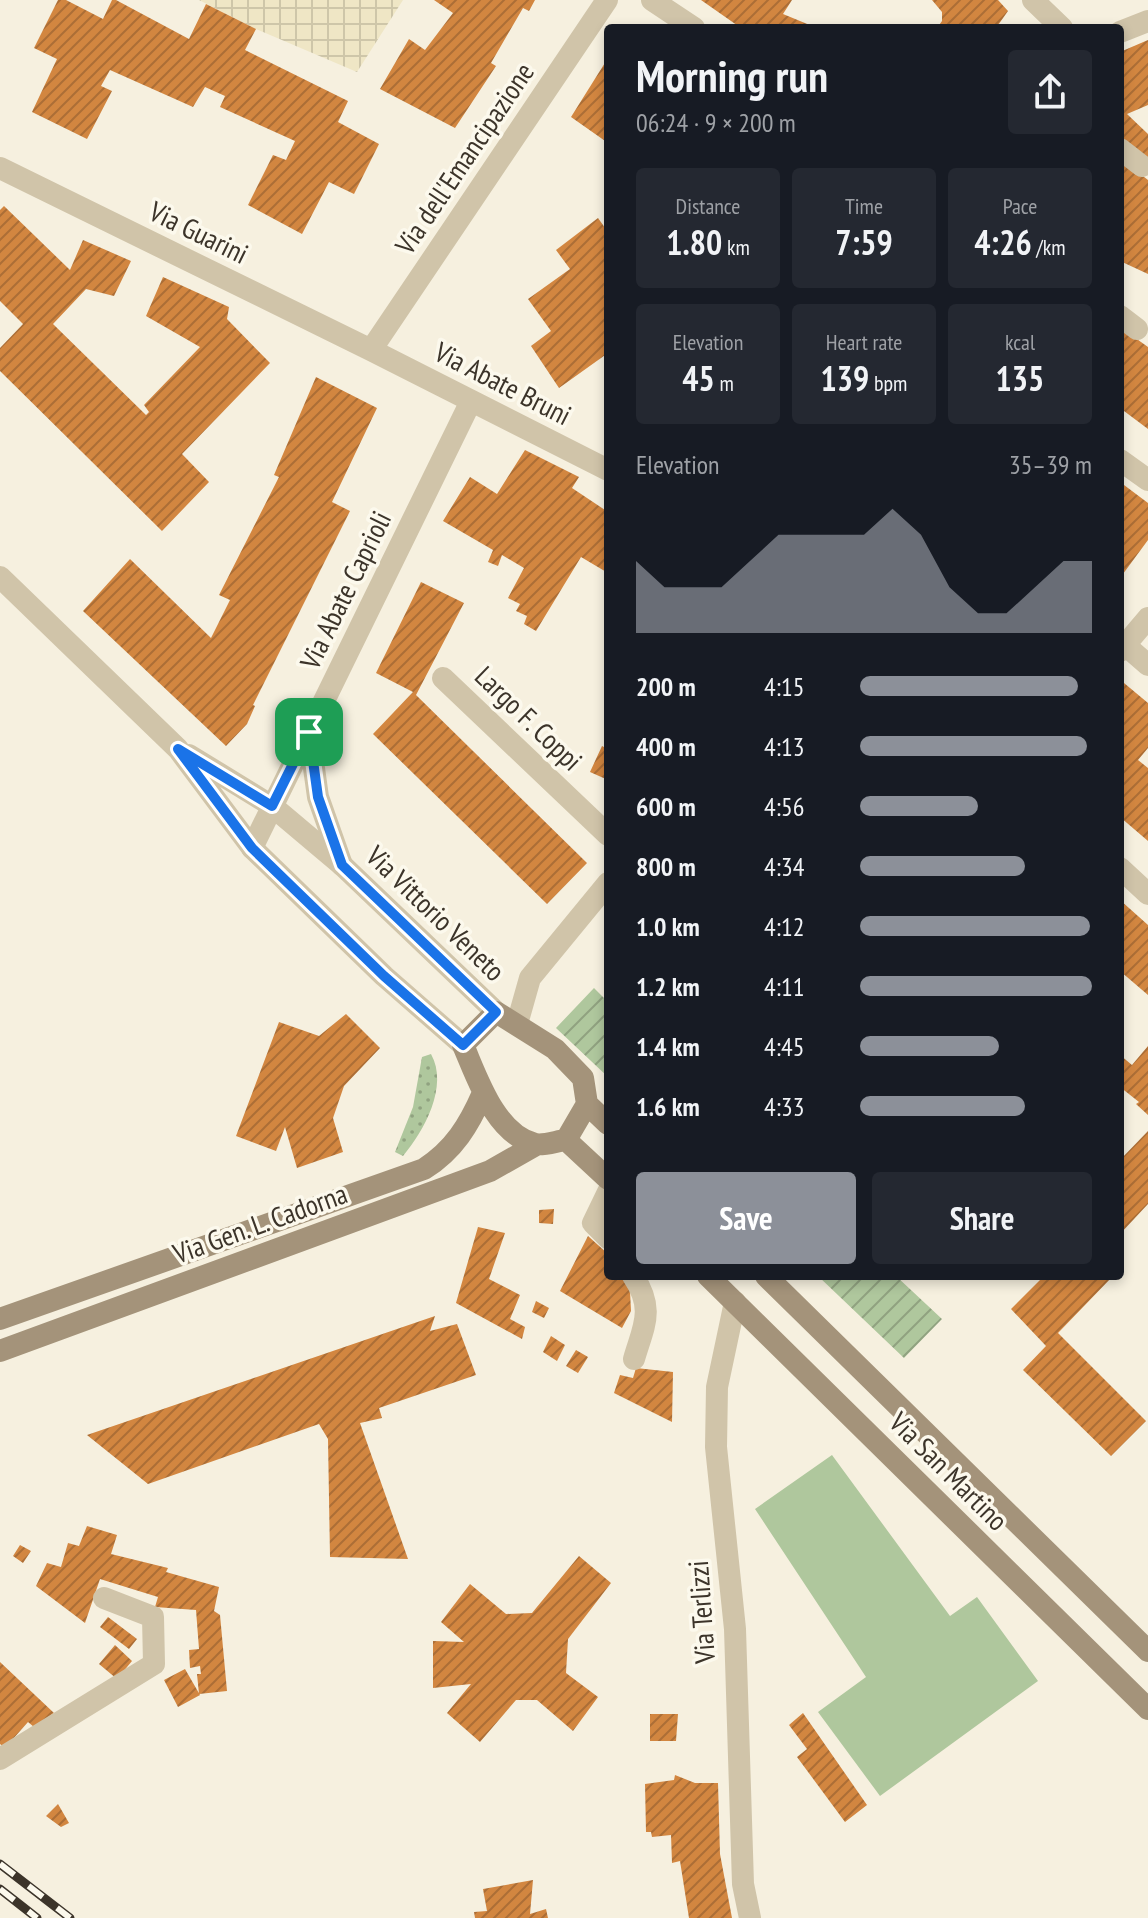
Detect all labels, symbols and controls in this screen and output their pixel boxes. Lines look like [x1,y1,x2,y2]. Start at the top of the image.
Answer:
text: Morning run [636,47,828,104]
button: share [1008,50,1092,134]
street label: Via dell'Emancipazione [386,55,542,262]
text: 06:24 · 9 × 200 m [636,106,796,139]
street label: Via Guarini [143,192,254,272]
text: Distance [676,192,740,220]
text: Time [845,192,883,220]
text: Pace [1003,192,1037,220]
text: 1.80 [666,220,722,264]
text: 7:59 [835,220,893,264]
text: 4:26 [974,220,1032,264]
text: km [722,233,750,261]
text: /km [1032,233,1066,261]
text: Elevation [673,328,743,356]
text: Heart rate [826,328,902,356]
text: kcal [1005,328,1035,356]
street label: Via Abate Bruni [428,332,578,433]
text: 45 [682,356,715,400]
text: 139 [821,356,869,400]
text: 135 [996,356,1044,400]
text: m [715,369,734,397]
text: bpm [869,369,907,397]
text: Elevation [636,448,719,481]
text: 35–39 m [1009,448,1092,481]
street label: Via Abate Caprioli [290,505,399,676]
street label: Largo F. Coppi [467,658,591,778]
text: 200 m [636,670,696,703]
text: 4:15 [764,670,804,703]
pin [275,698,343,766]
icon: arrive [287,710,331,754]
text: 400 m [636,730,696,763]
text: 4:13 [764,730,804,763]
text: 600 m [636,790,696,823]
text: 4:56 [764,790,804,823]
street label: Via Vittorio Veneto [358,837,513,989]
text: 800 m [636,850,696,883]
text: 4:34 [764,850,804,883]
text: 1.0 km [636,910,700,943]
text: 4:12 [764,910,804,943]
text: 1.2 km [636,970,700,1003]
text: 4:11 [764,970,804,1003]
text: 1.4 km [636,1030,700,1063]
text: 4:45 [764,1030,804,1063]
text: 1.6 km [636,1090,700,1123]
text: 4:33 [764,1090,804,1123]
button: Save [636,1172,856,1264]
button: Share [872,1172,1092,1264]
street label: Via Gen. L. Cadorna [167,1174,352,1272]
street label: Via San Martino [881,1403,1016,1538]
street label: Via Terlizzi [679,1559,723,1666]

